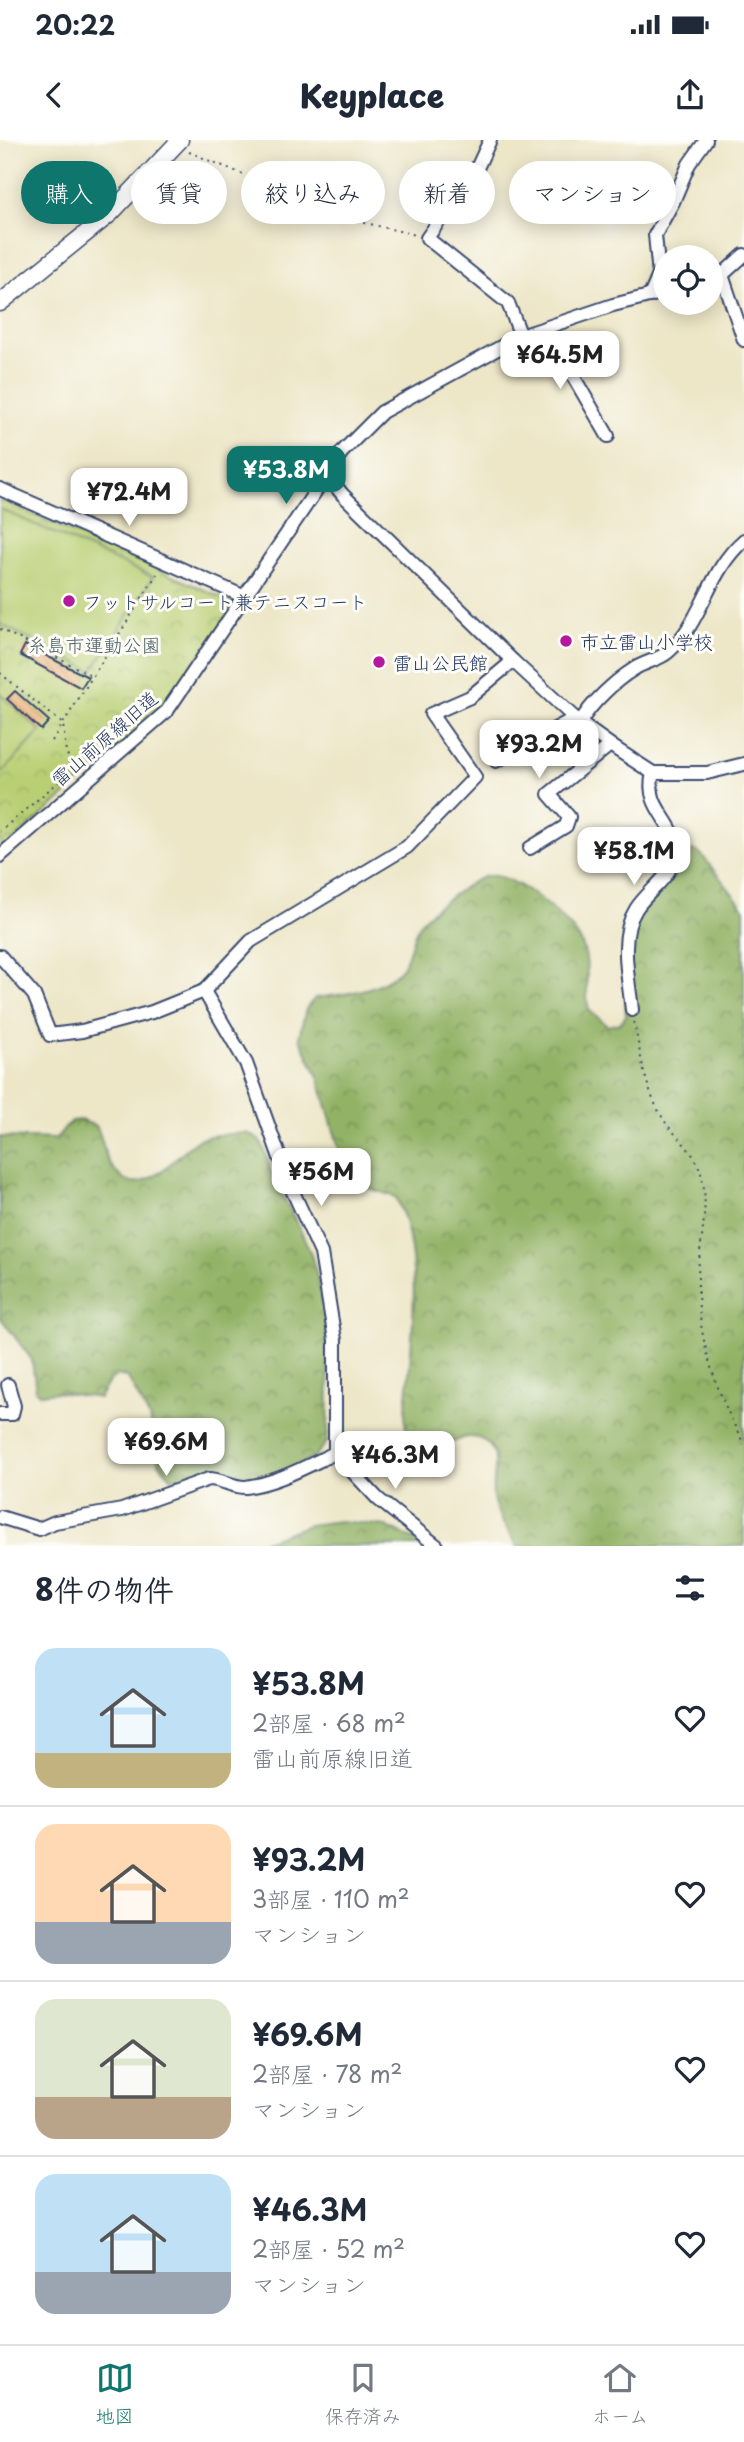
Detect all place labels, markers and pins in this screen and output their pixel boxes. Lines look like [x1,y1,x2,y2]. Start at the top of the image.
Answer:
pin: ¥64.5M [503,331,617,391]
pin: ¥53.8M [229,446,343,506]
pin: ¥72.4M [72,468,186,528]
place label: フットサルコート兼テニスコート [83,587,368,615]
marker: フットサルコート兼テニスコート [61,593,77,609]
place label: 市立雷山小学校 [580,627,713,655]
marker: 市立雷山小学校 [558,633,574,649]
place label: 雷山公民館 [393,648,488,676]
marker: 雷山公民館 [371,654,387,670]
pin: ¥93.2M [482,720,596,780]
pin: ¥58.1M [577,828,691,887]
pin: ¥56M [280,1149,362,1208]
pin: ¥69.6M [109,1418,223,1478]
pin: ¥46.3M [338,1432,452,1491]

